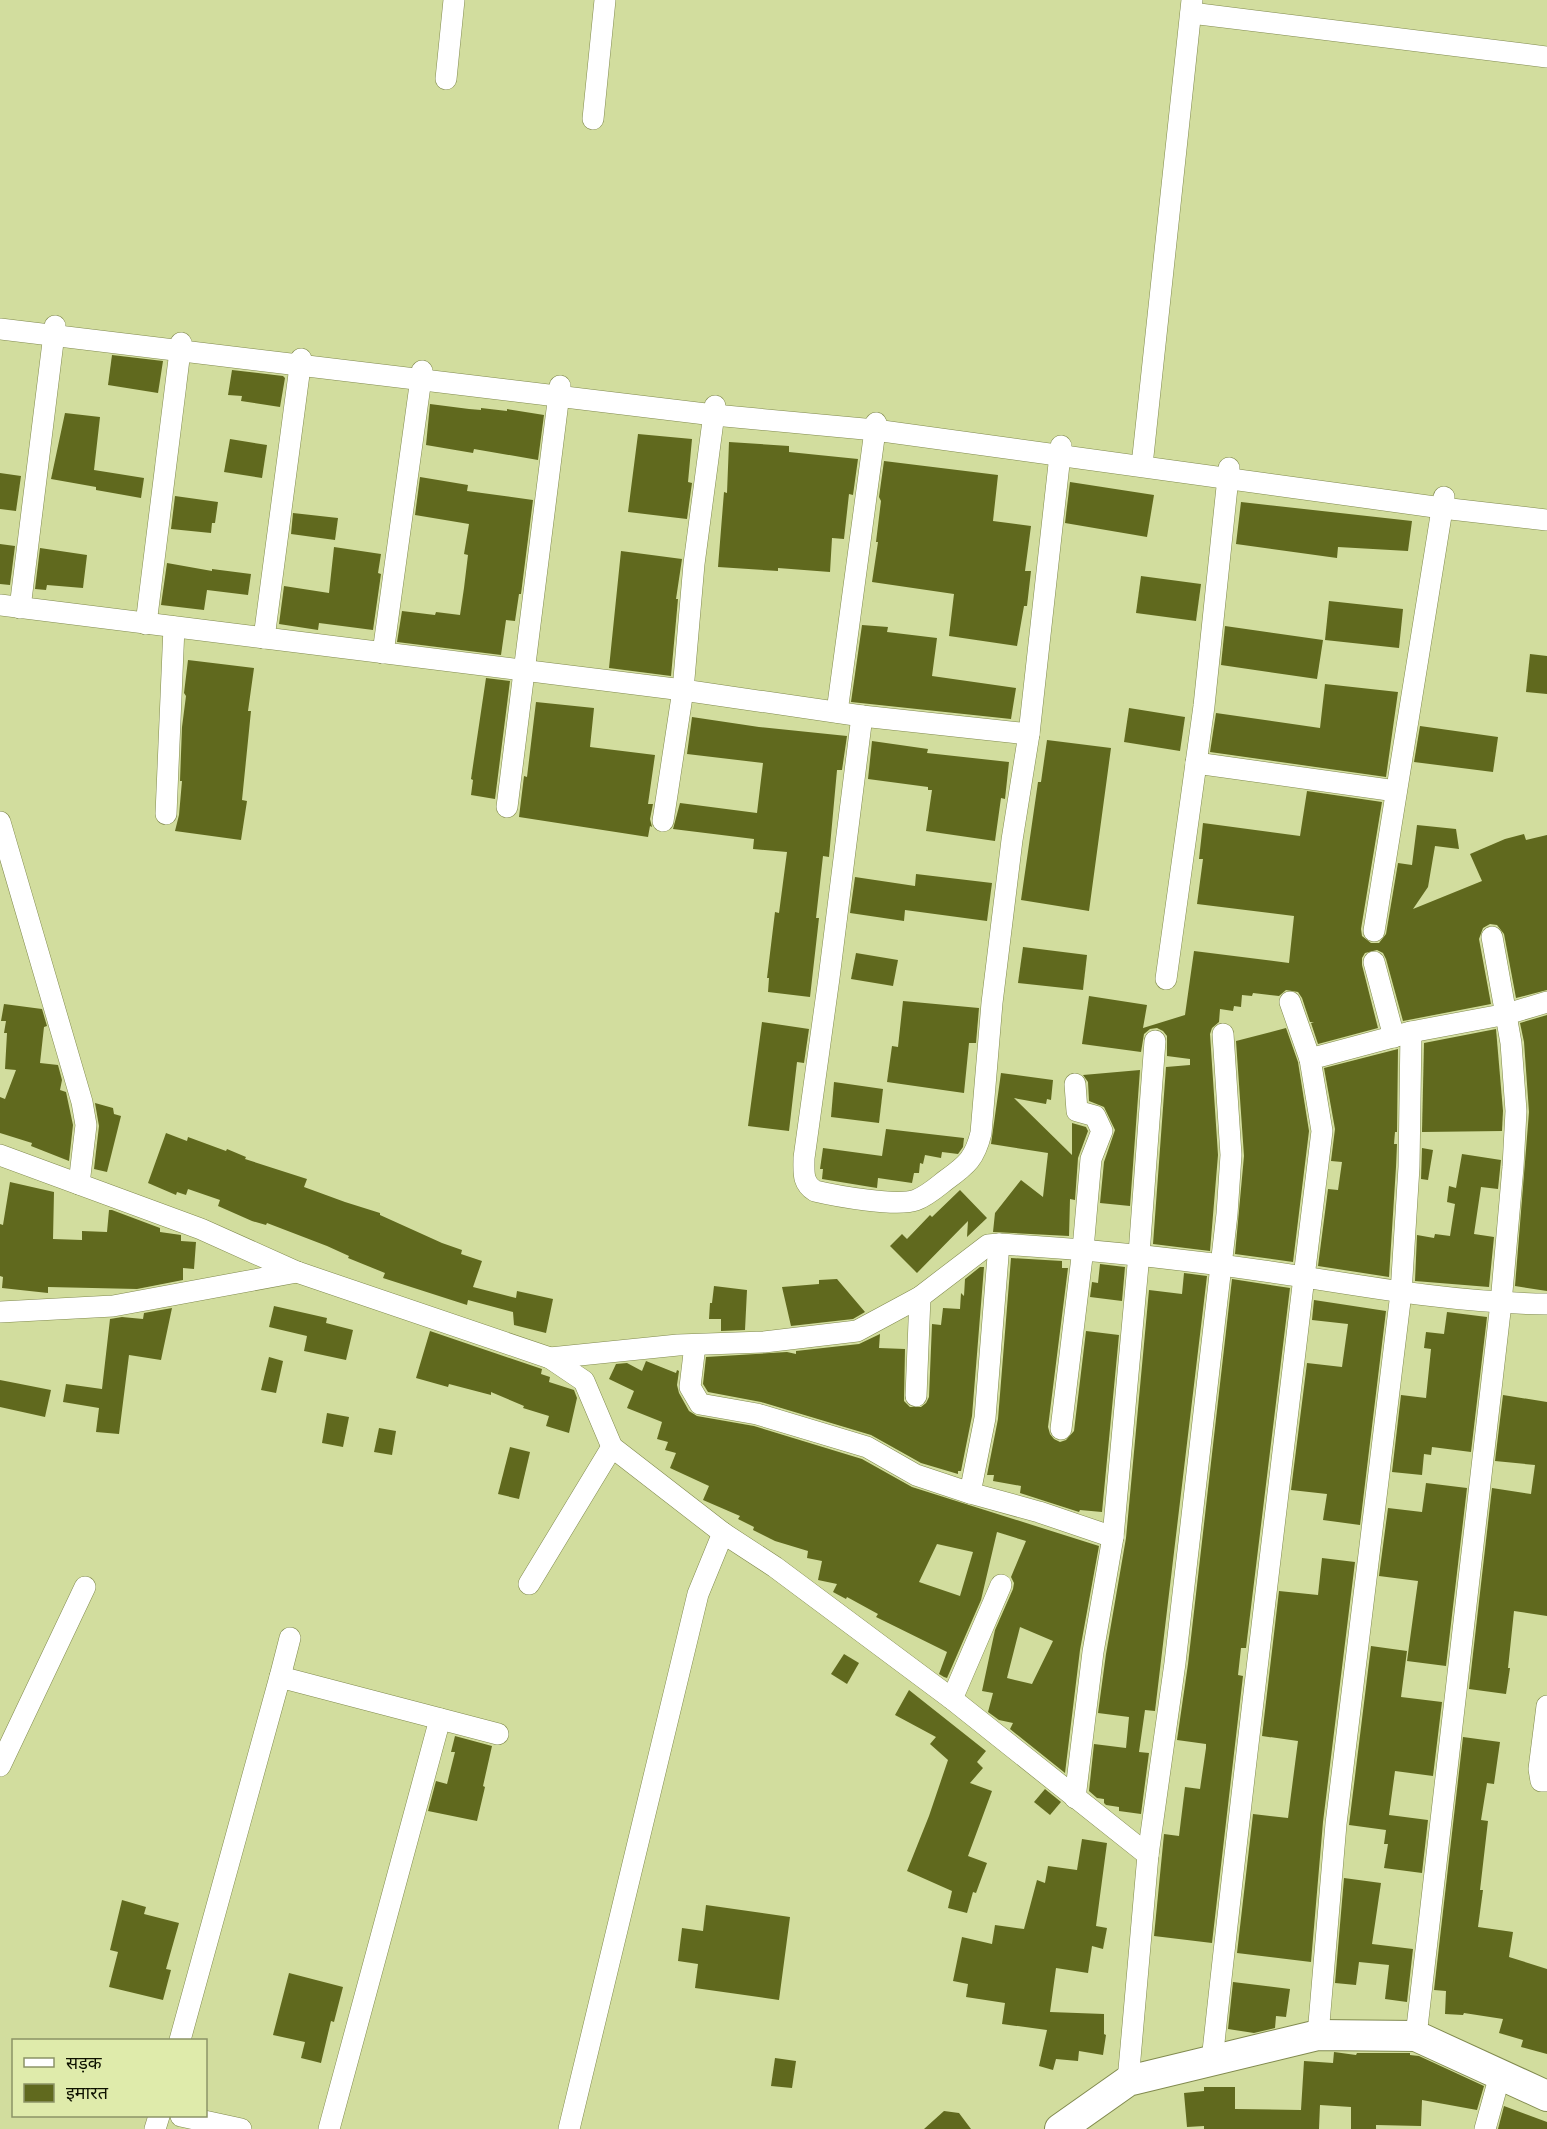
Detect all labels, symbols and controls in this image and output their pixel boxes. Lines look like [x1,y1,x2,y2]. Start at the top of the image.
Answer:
legend [12,2039,207,2117]
text: सड़क [66,2053,103,2074]
text: इमारत [66,2083,109,2104]

